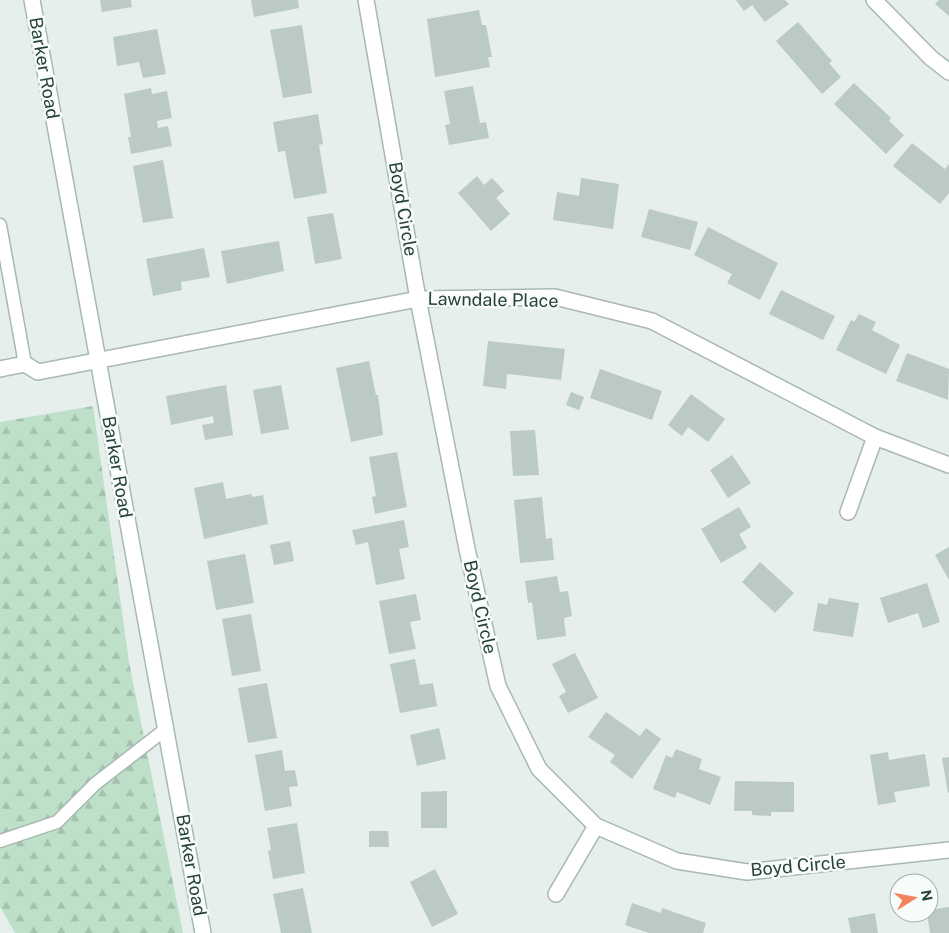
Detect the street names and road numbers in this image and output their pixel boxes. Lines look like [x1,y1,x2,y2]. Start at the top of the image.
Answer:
street label: Barker Road [25,15,64,120]
street label: Boyd Circle [385,160,422,258]
street label: Lawndale Place [427,288,559,311]
street label: Barker Road [98,414,137,519]
street label: Boyd Circle [460,558,501,656]
street label: Barker Road [172,812,211,917]
street label: Boyd Circle [749,851,846,880]

